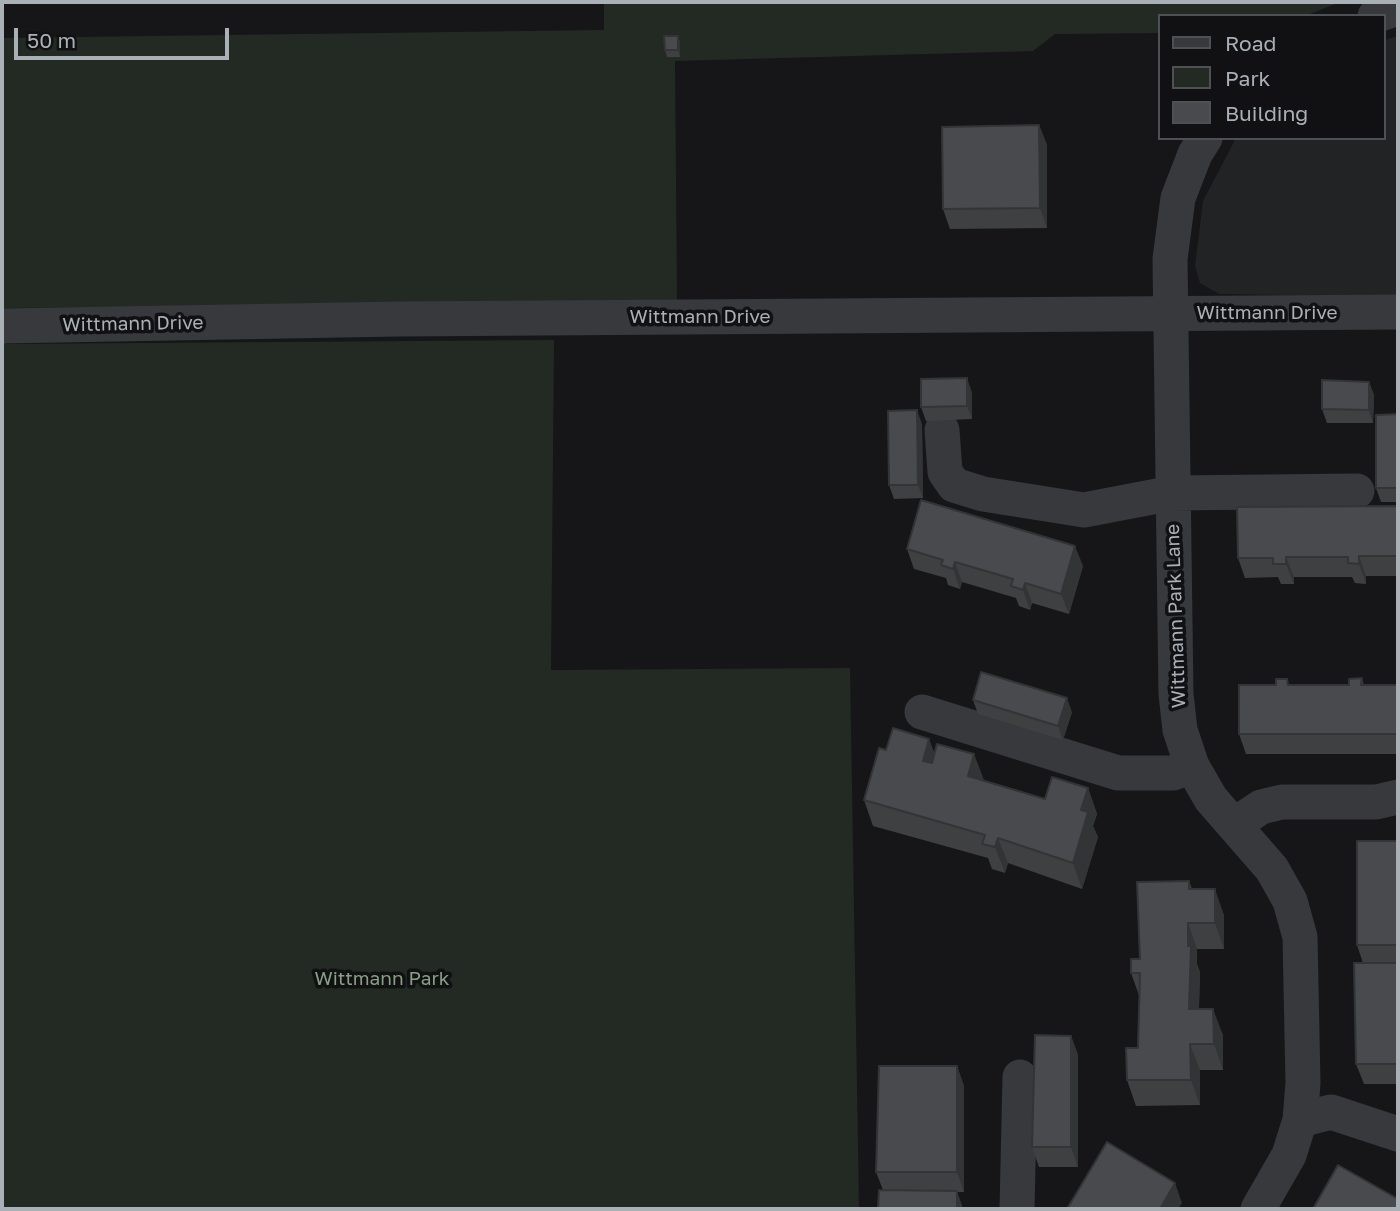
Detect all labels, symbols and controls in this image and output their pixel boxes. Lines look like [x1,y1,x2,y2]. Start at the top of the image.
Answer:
scale bar [18,14,233,58]
legend [1158,14,1386,140]
text: 50 m [27,27,76,53]
text: Road [1225,30,1276,56]
text: Park [1225,65,1270,91]
text: Building [1225,100,1308,126]
street label: Wittmann Drive [1196,302,1338,324]
street label: Wittmann Drive [629,306,771,328]
street label: Wittmann Drive [62,311,204,337]
street label: Wittmann Park Lane [1161,523,1191,709]
park label: Wittmann Park [314,968,450,990]

